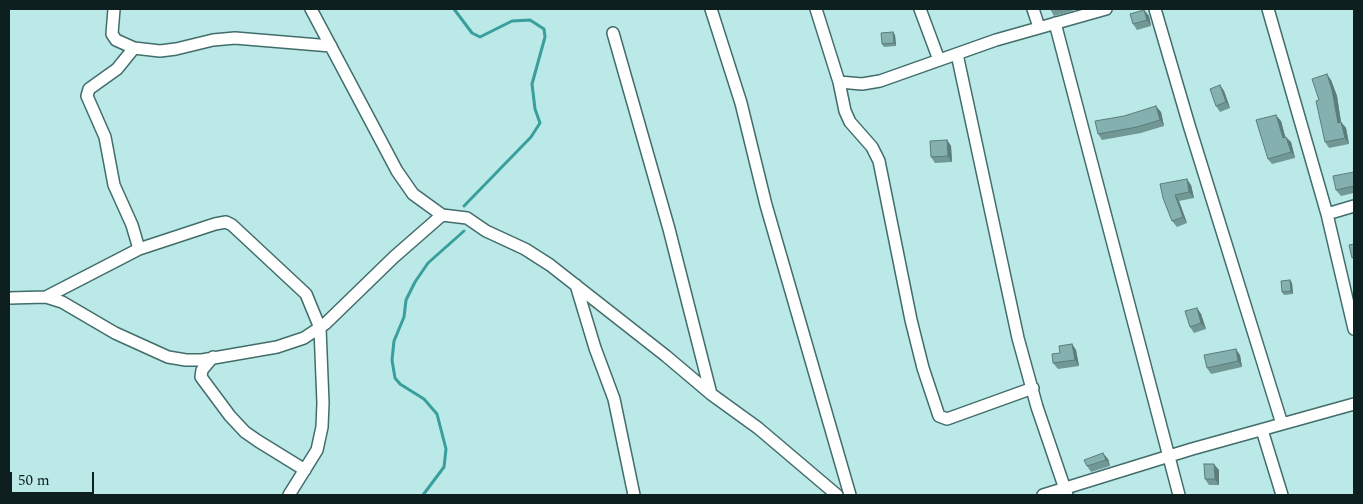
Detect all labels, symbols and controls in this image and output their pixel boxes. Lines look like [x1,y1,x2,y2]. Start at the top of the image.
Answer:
scale bar [12,462,96,494]
text: 50 m [18,469,50,492]

